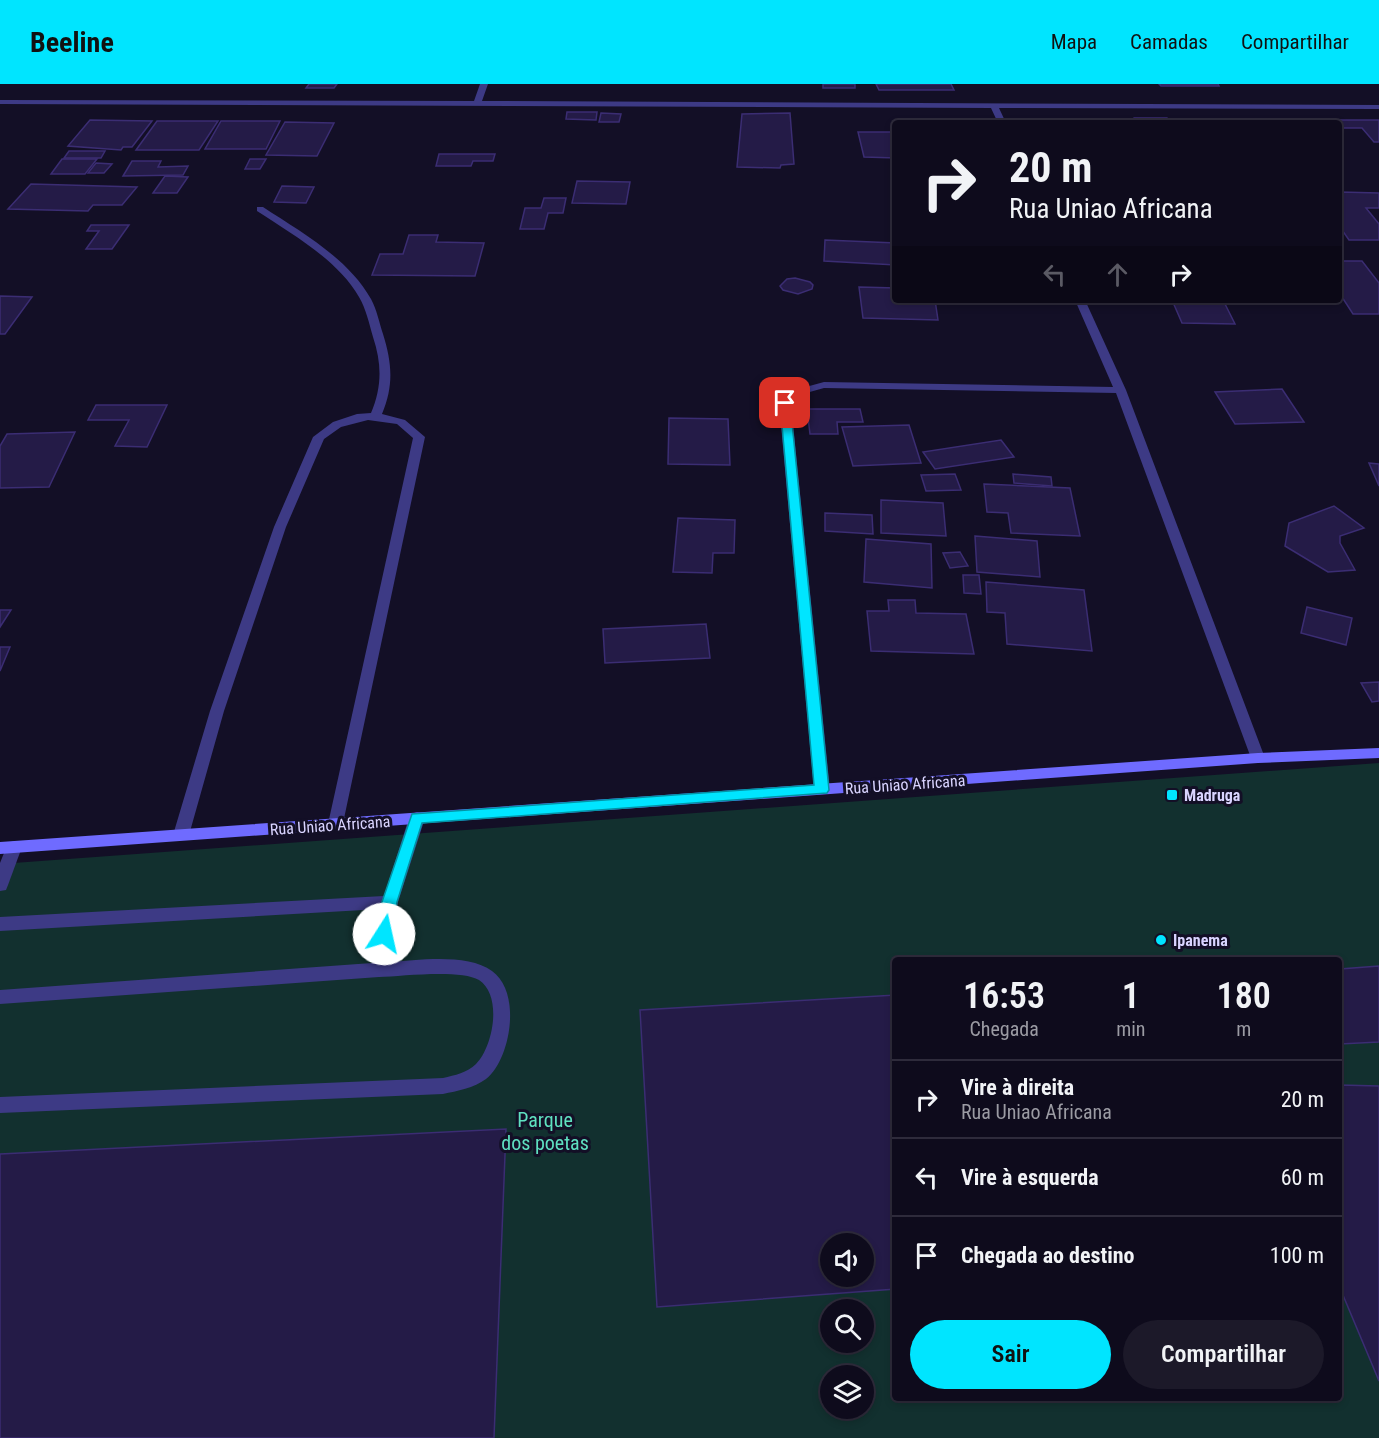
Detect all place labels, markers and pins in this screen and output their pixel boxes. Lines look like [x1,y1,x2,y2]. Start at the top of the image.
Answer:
pin [759,377,810,428]
place label: Madruga [1184,786,1241,805]
marker: Madruga [1165,788,1179,802]
place label: Ipanema [1173,931,1228,950]
marker: Ipanema [1154,933,1168,947]

